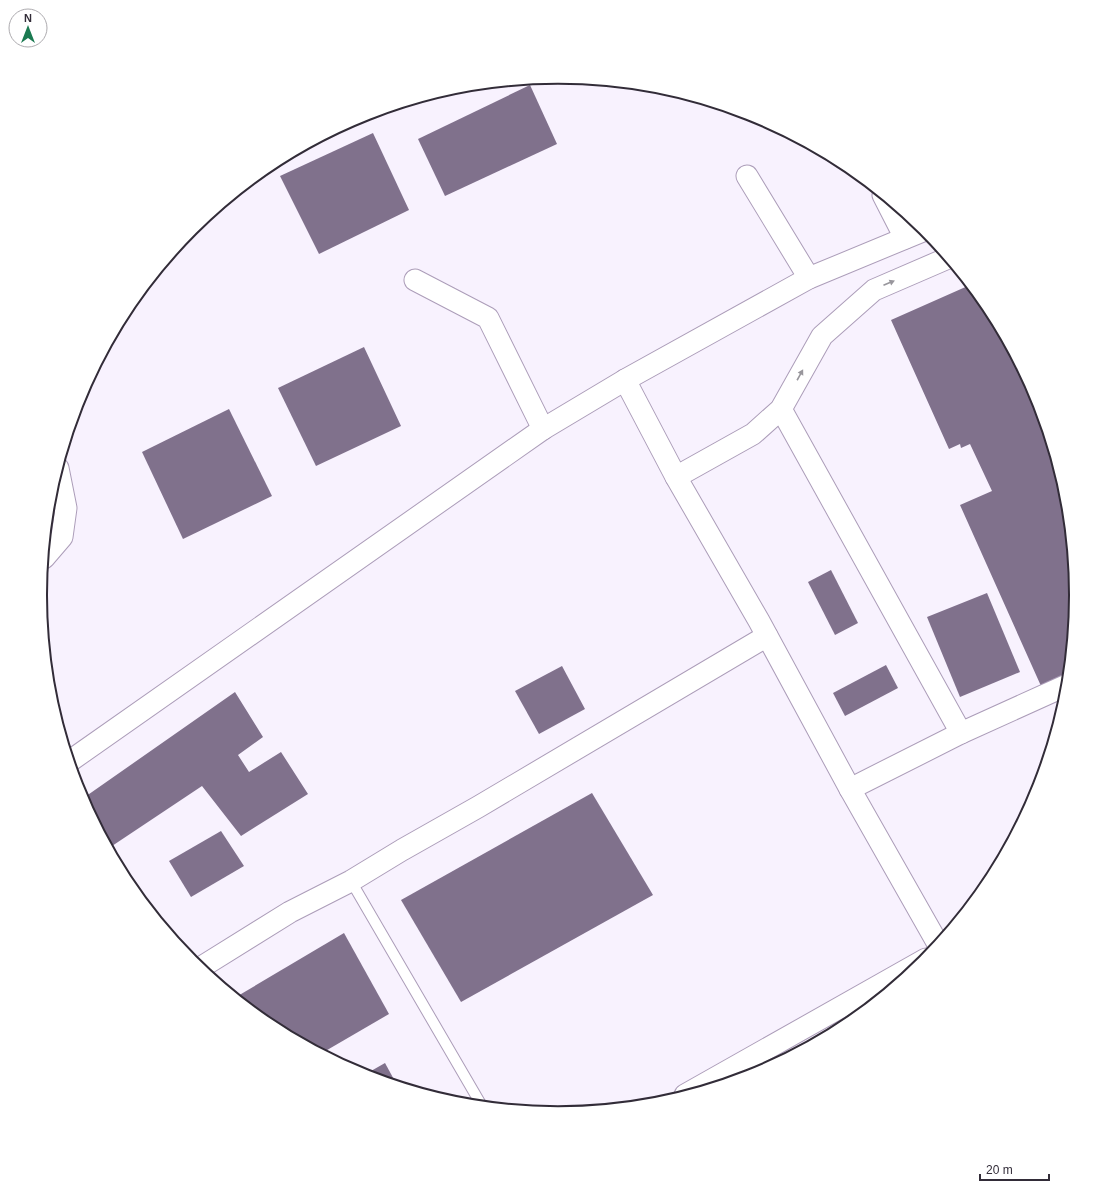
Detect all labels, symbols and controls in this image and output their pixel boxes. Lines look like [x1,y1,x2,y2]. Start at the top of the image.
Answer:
north arrow [8,8,48,48]
text: N [24,12,32,24]
one-way arrow [883,280,895,286]
one-way arrow [797,369,804,381]
scale bar [980,1156,1049,1182]
text: 20 m [986,1163,1013,1177]

